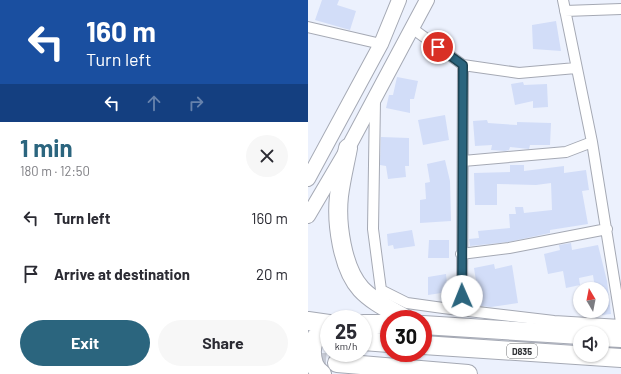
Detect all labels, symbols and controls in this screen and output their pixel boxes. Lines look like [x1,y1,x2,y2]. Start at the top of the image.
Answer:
text: 160 m [86,14,156,48]
icon: left [20,16,72,68]
pin [421,30,455,64]
icon: arrive [427,36,449,58]
text: Turn left [86,48,152,70]
icon: left [101,92,123,114]
icon: ahead [143,92,165,114]
icon: right [185,92,207,114]
text: 1 min [20,133,73,162]
button: close [246,135,288,177]
text: 180 m · 12:50 [20,163,90,179]
icon: left [20,207,42,229]
text: Turn left [54,209,110,227]
text: 160 m [251,209,288,227]
icon: arrive [20,263,42,285]
text: Arrive at destination [54,265,190,283]
text: 20 m [256,265,288,283]
position arrow [441,275,483,317]
north arrow [573,282,609,318]
map controls [573,282,609,362]
speed limit sign: 30 [380,310,432,362]
text: 25 [335,319,357,343]
button: Exit [20,320,150,366]
button: Share [158,320,288,366]
button: sound [573,326,609,362]
text: km/h [335,340,357,352]
road number: D835 [507,344,537,358]

